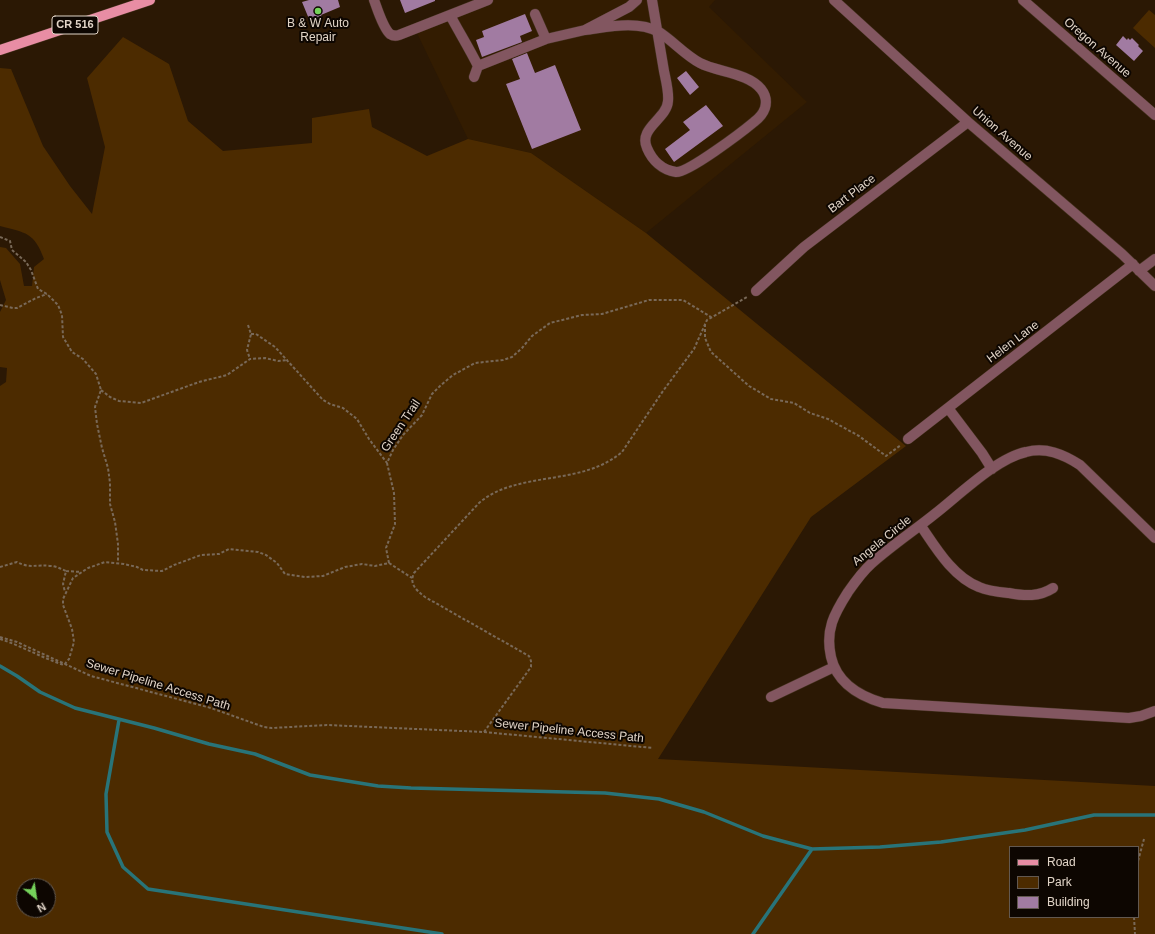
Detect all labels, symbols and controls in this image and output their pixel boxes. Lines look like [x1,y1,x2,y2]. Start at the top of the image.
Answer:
marker: B & W Auto Repair [313,6,323,16]
street label: Oregon Avenue [1061,15,1133,81]
road number: CR 516 [52,16,98,34]
place label: B & W Auto Repair [287,17,349,45]
street label: Union Avenue [969,104,1035,164]
street label: Bart Place [826,172,878,216]
street label: Helen Lane [984,318,1042,366]
street label: Green Trail [378,397,424,455]
street label: Angela Circle [850,513,914,569]
street label: Sewer Pipeline Access Path [84,656,232,714]
street label: Sewer Pipeline Access Path [494,716,644,746]
legend [1009,846,1139,918]
text: Road [1047,855,1076,869]
text: Park [1047,875,1072,889]
north arrow [16,878,56,918]
text: Building [1047,895,1090,909]
text: N [35,900,48,915]

